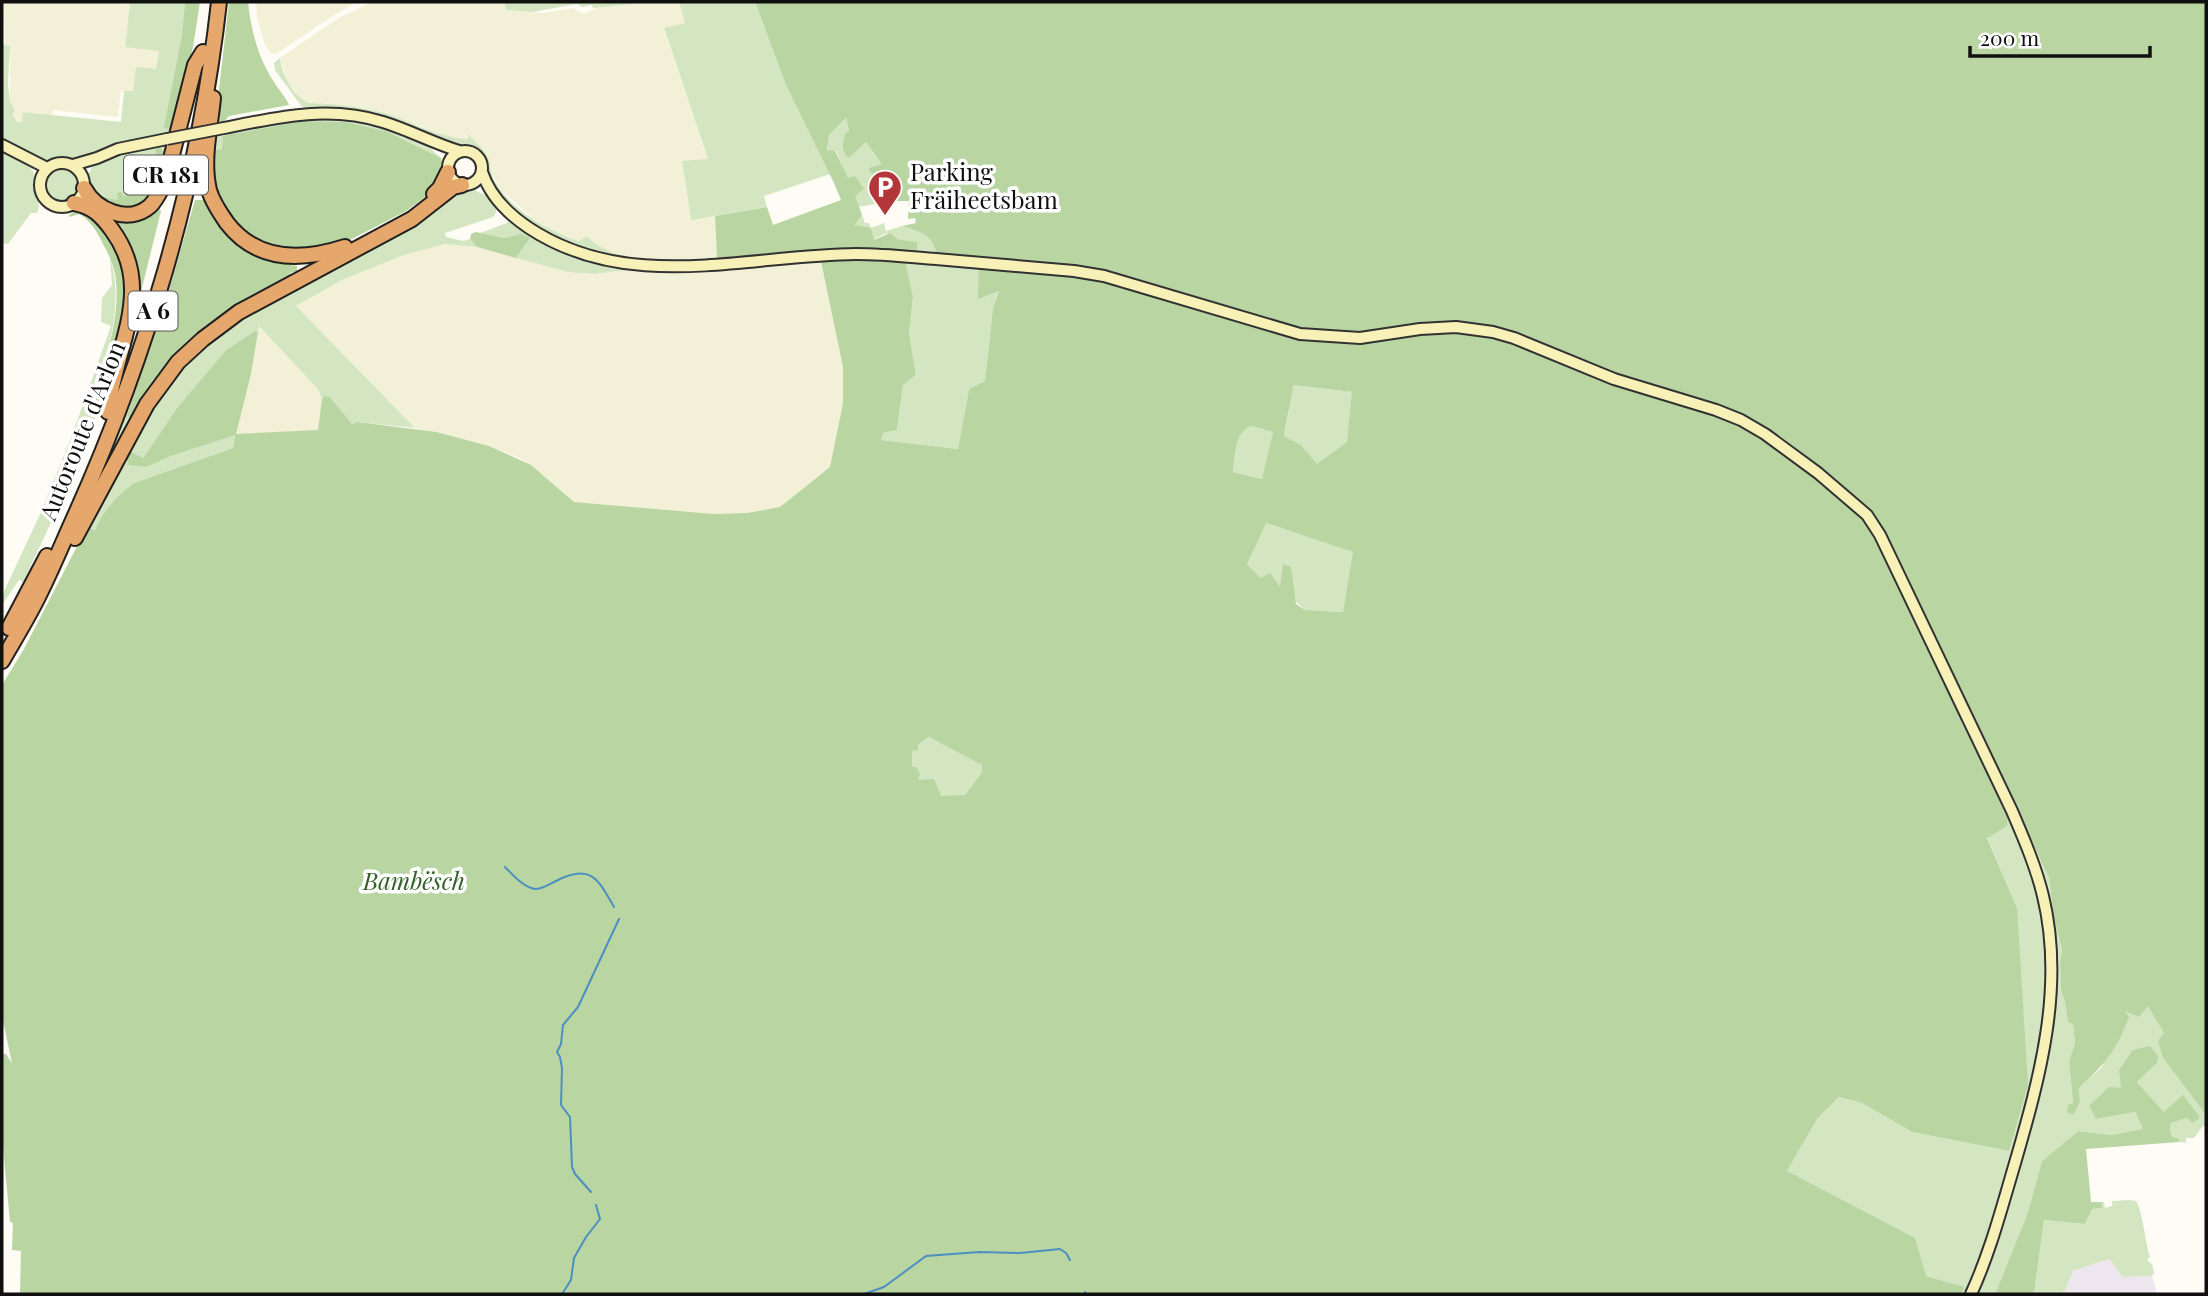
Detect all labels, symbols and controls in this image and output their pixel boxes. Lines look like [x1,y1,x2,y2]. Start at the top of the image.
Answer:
scale bar [1970,14,2150,58]
text: 200 m [1980,23,2039,51]
place label: Parking Fräiheetsbam [910,155,1058,215]
road number: CR 181 [124,156,208,194]
parking icon: Parking Fräiheetsbam [866,168,904,217]
road number: A 6 [128,292,178,330]
street label: Autoroute d'Arlon [30,336,132,526]
park label: Bambësch [362,864,465,896]

